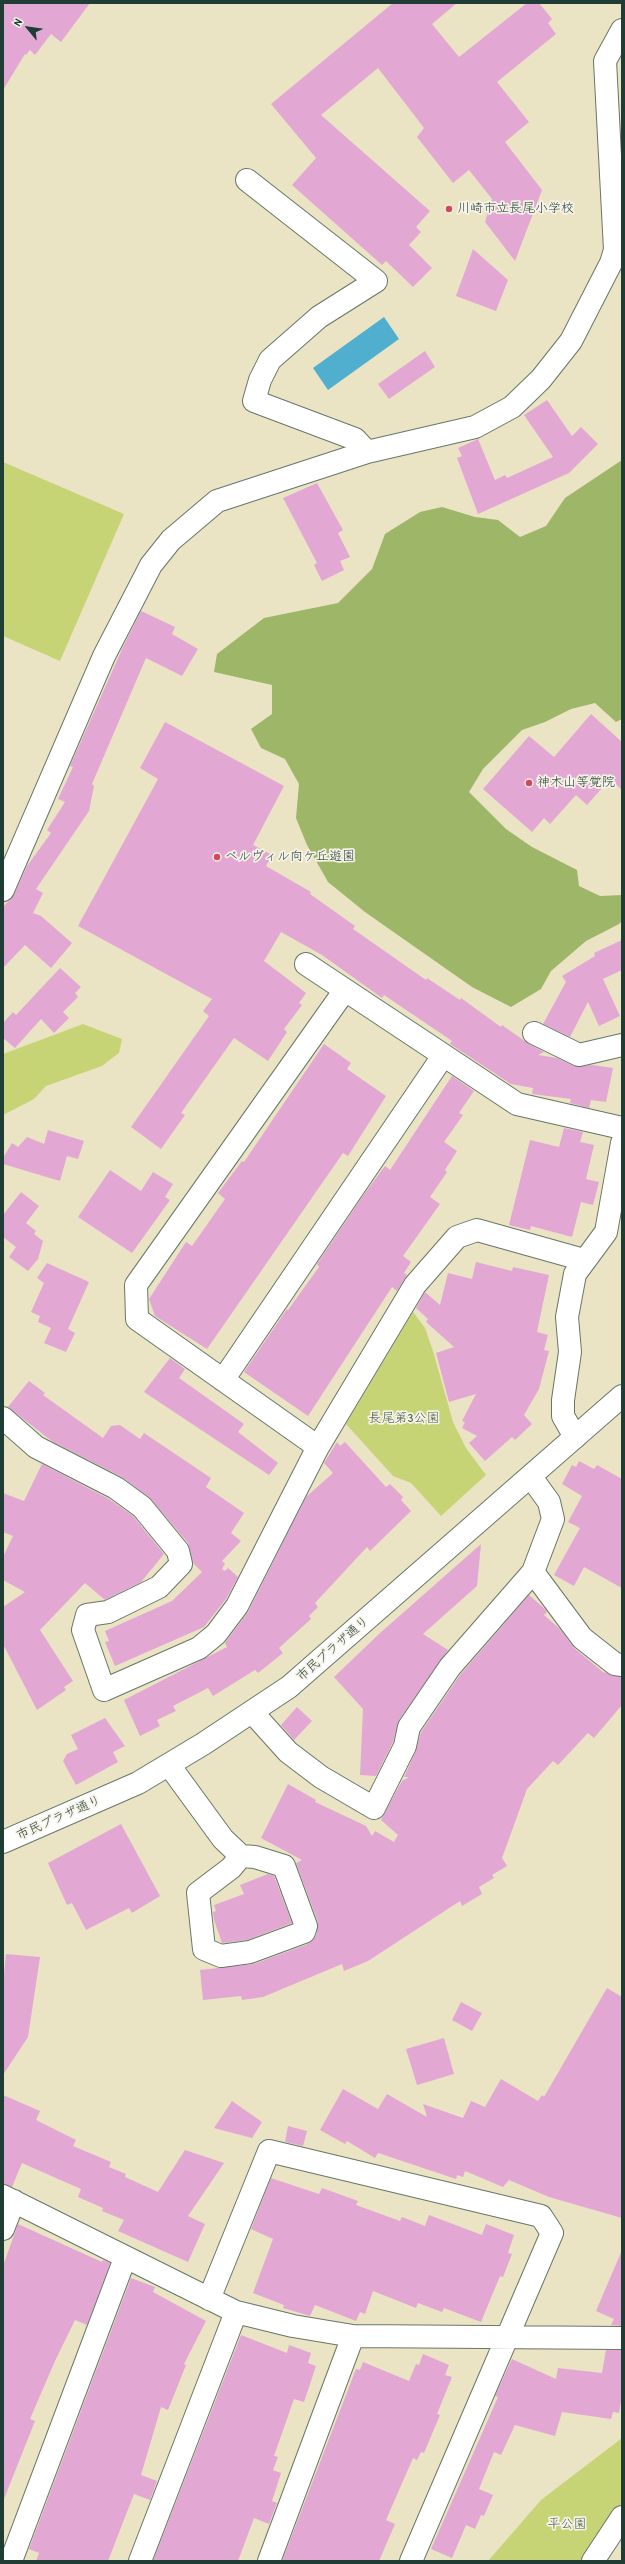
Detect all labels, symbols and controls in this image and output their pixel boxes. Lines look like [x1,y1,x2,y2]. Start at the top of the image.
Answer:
north arrow [8,8,48,48]
text: N [10,16,25,28]
place label: 川崎市立長尾小学校 [457,201,574,217]
marker: 川崎市立長尾小学校 [444,204,454,214]
place label: 神木山等覚院 [537,775,615,791]
marker: 神木山等覚院 [524,778,534,788]
place label: ベルヴィル向ケ丘遊園 [225,849,355,865]
marker: ベルヴィル向ケ丘遊園 [212,852,222,862]
park label: 長尾第3公園 [369,1411,439,1427]
street label: 市民プラザ通り [294,1613,372,1685]
street label: 市民プラザ通り [14,1792,104,1844]
park label: 平公園 [548,2517,586,2533]

